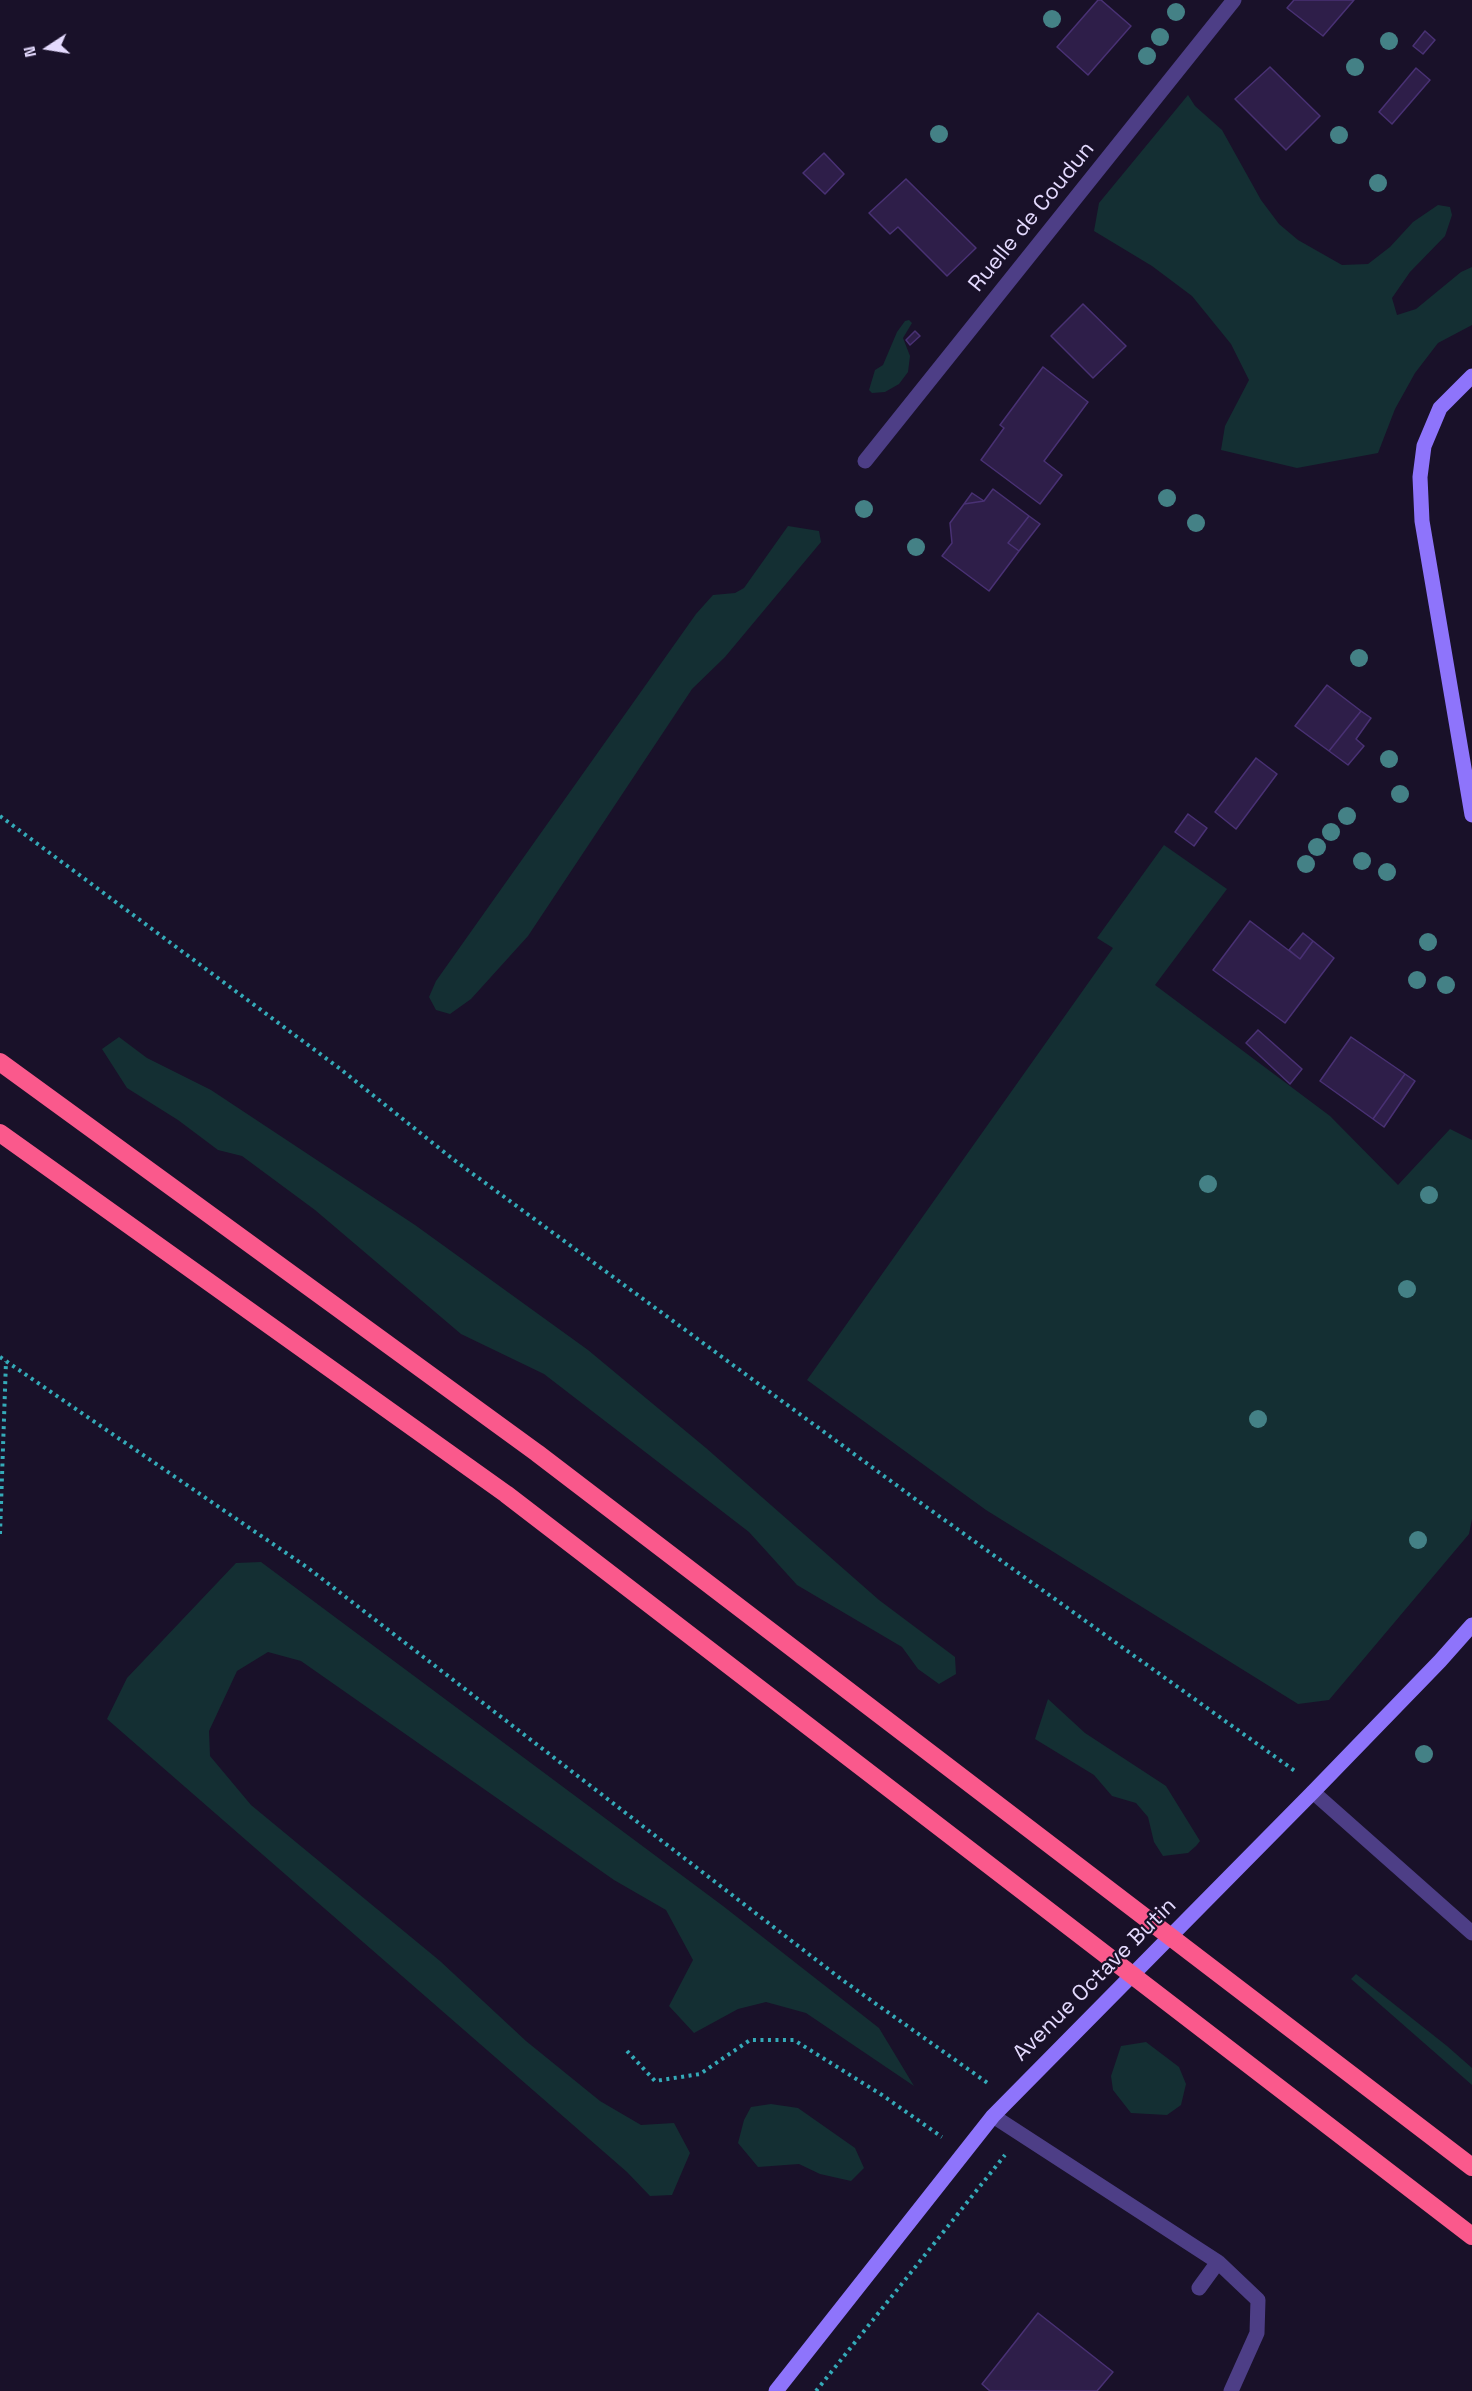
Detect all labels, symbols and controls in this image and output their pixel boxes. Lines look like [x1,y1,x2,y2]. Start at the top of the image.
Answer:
north arrow [18,18,78,78]
text: N [19,44,41,59]
street label: Ruelle de Coudun [964,137,1100,297]
street label: Avenue Octave Butin [1008,1893,1182,2067]

